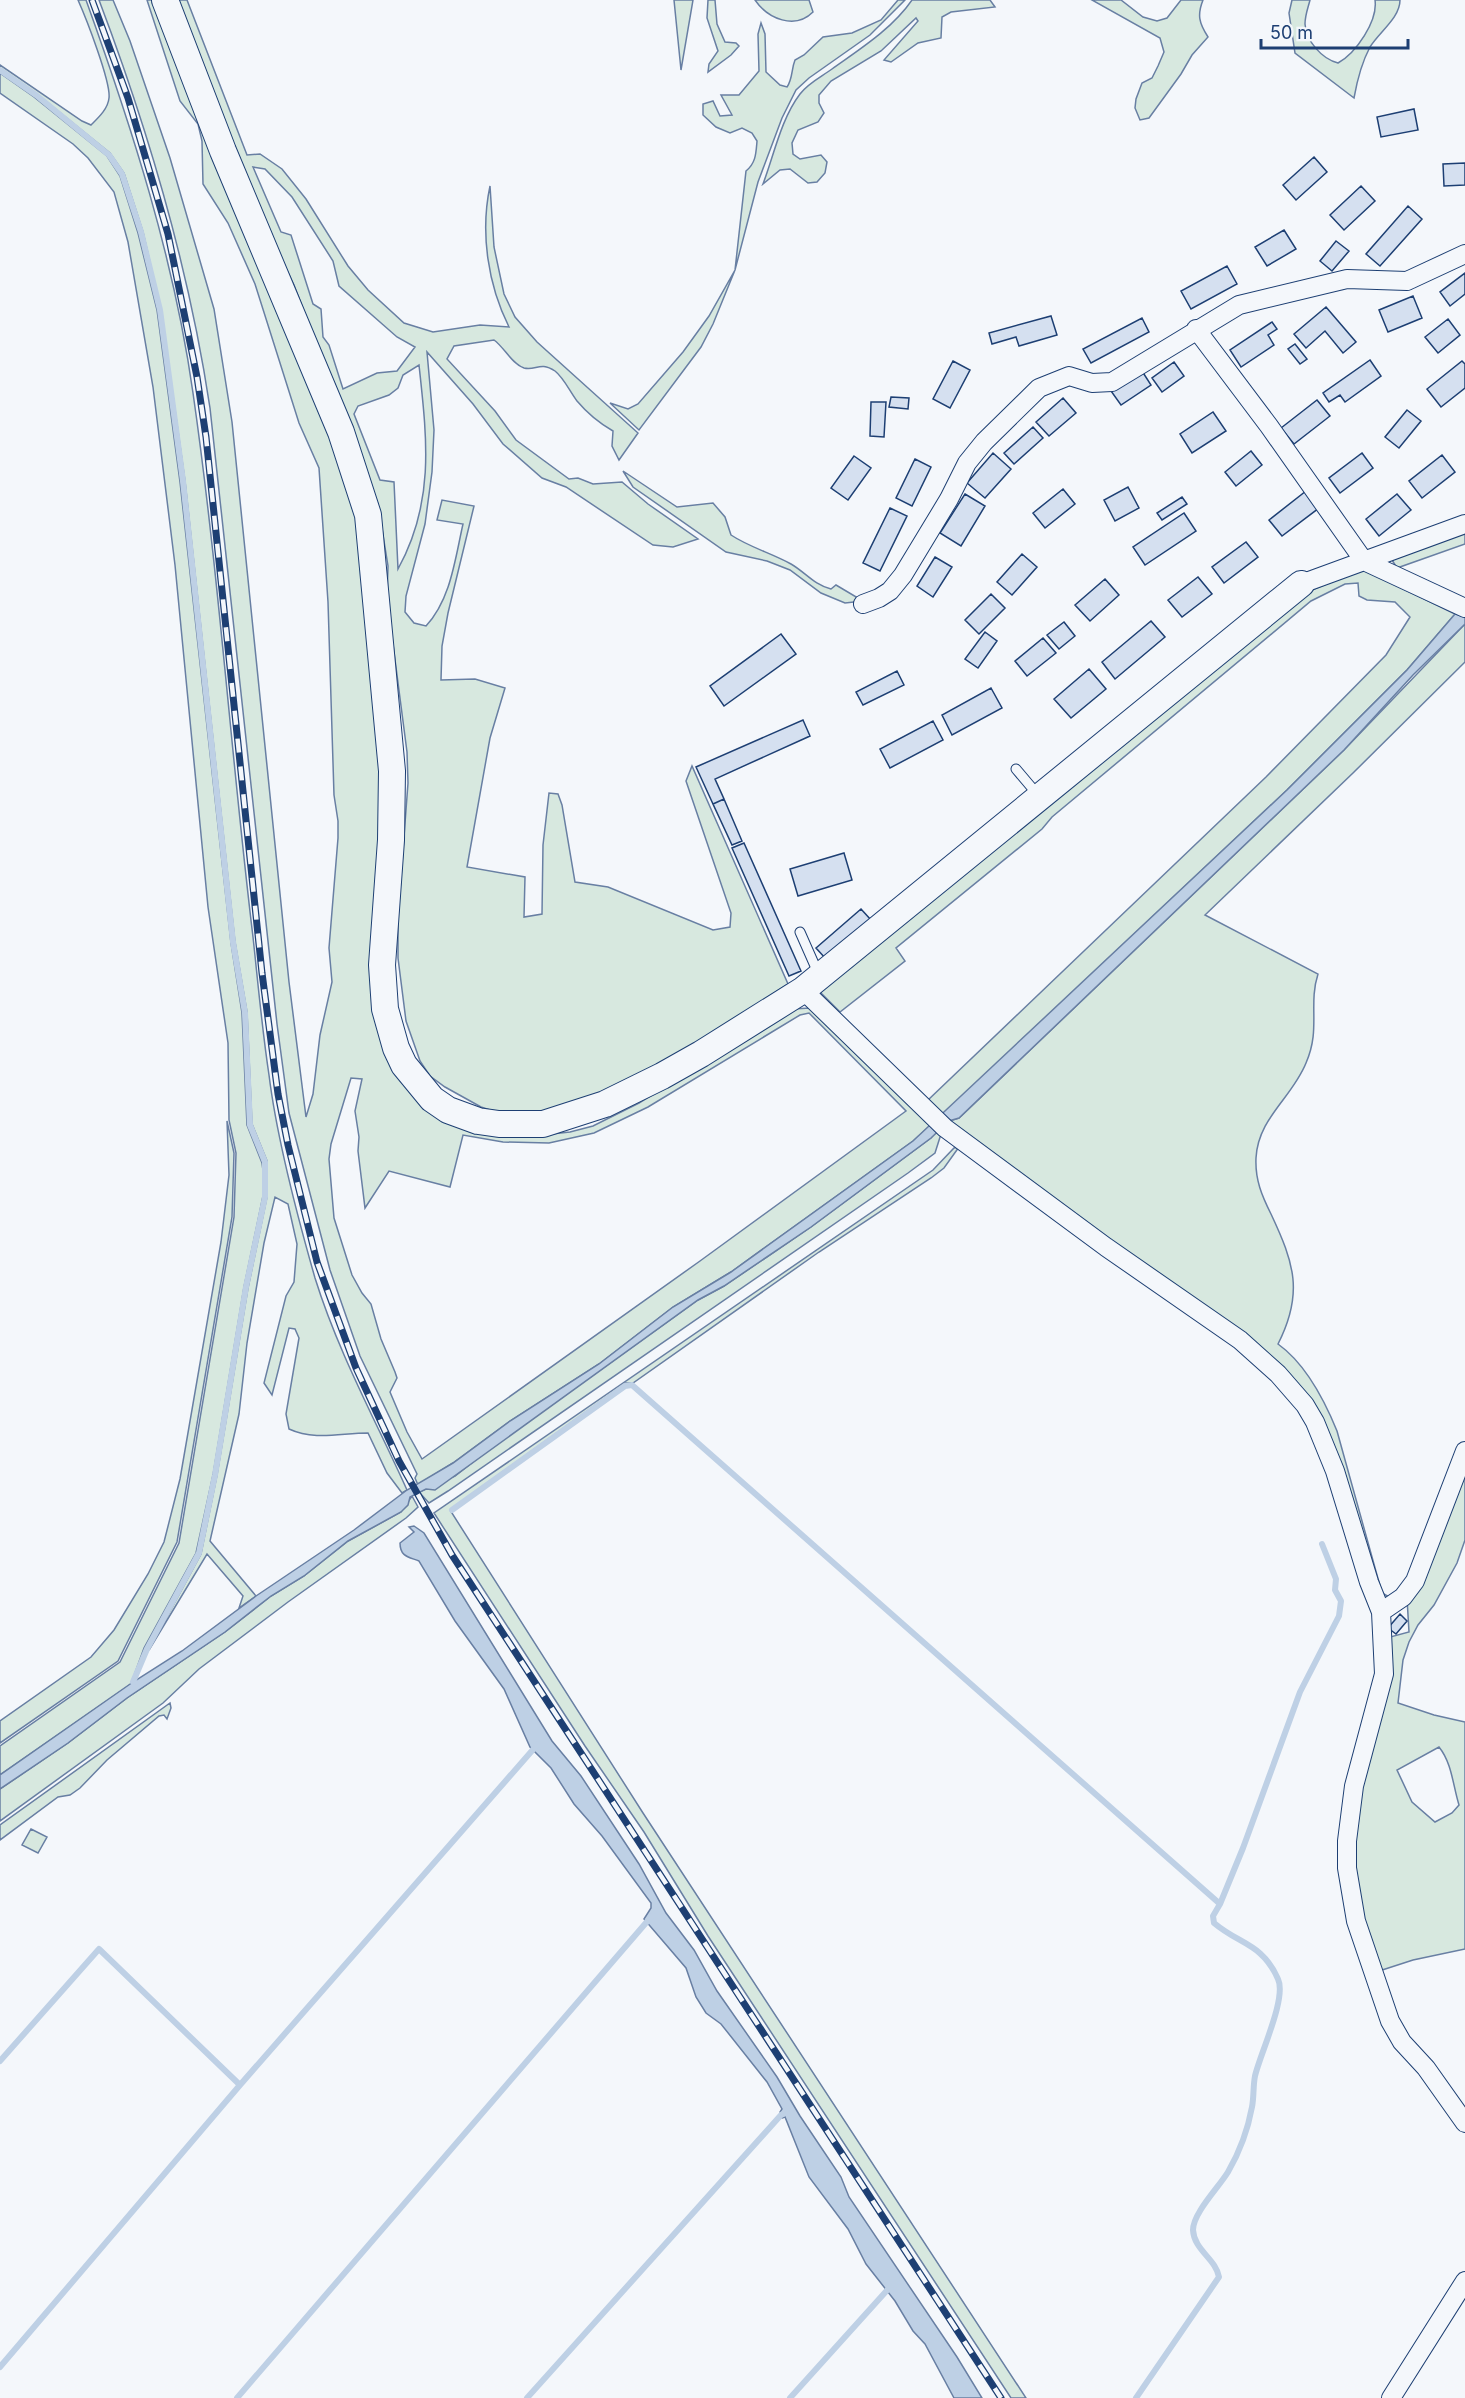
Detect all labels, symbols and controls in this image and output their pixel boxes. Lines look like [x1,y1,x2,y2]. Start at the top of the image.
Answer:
scale bar [1261,12,1408,50]
text: 50 m [1270,22,1313,43]

